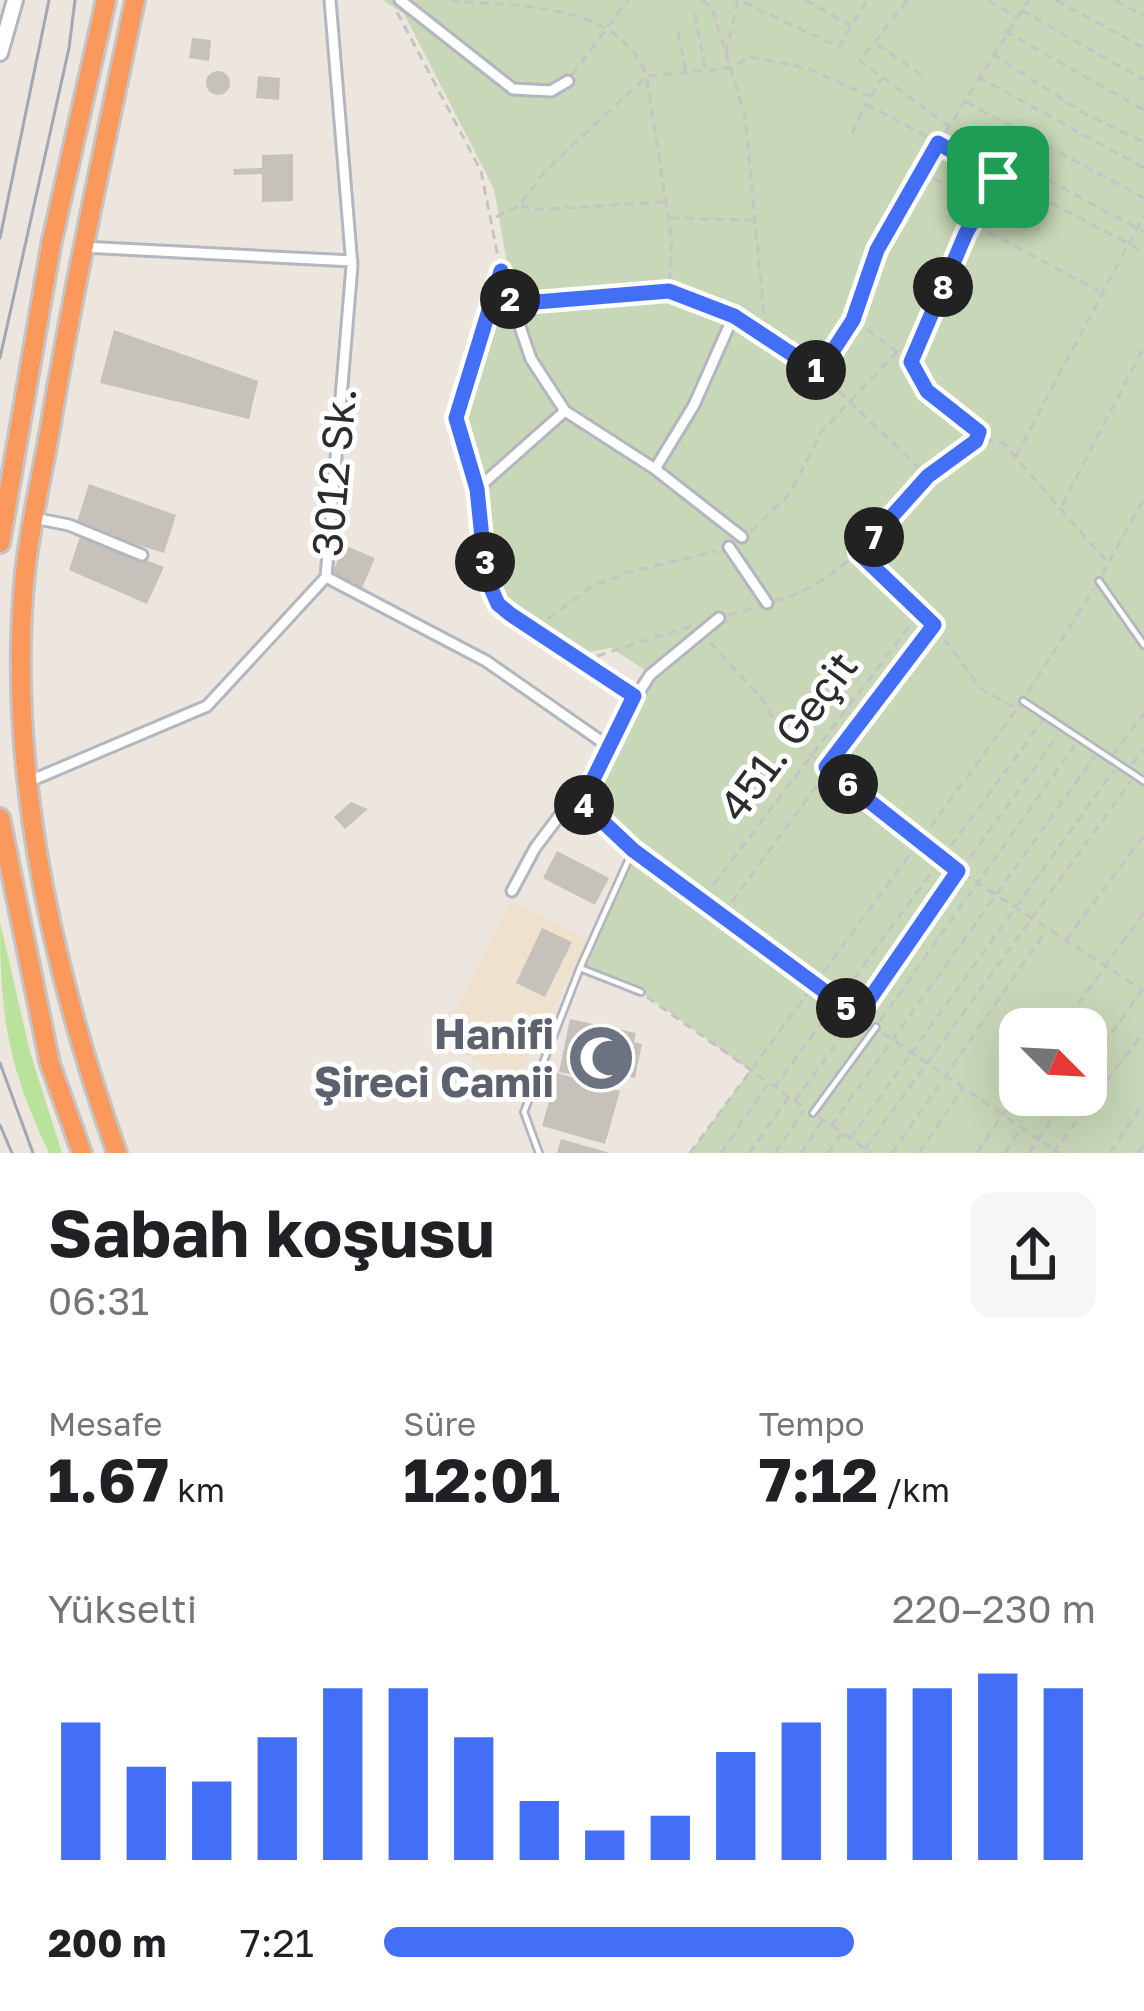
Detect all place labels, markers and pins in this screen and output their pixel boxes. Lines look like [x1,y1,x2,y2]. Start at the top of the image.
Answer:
pin [947,126,1049,228]
pin: 8 [913,257,973,317]
pin: 2 [480,269,540,329]
pin: 1 [786,340,846,400]
pin: 7 [844,507,904,567]
pin: 3 [455,532,515,592]
pin: 6 [818,754,878,814]
pin: 4 [554,775,614,835]
pin: 5 [816,978,876,1038]
place label: Hanifi Şireci Camii [314,1008,554,1106]
mosque icon: Hanifi Şireci Camii [566,1023,636,1093]

